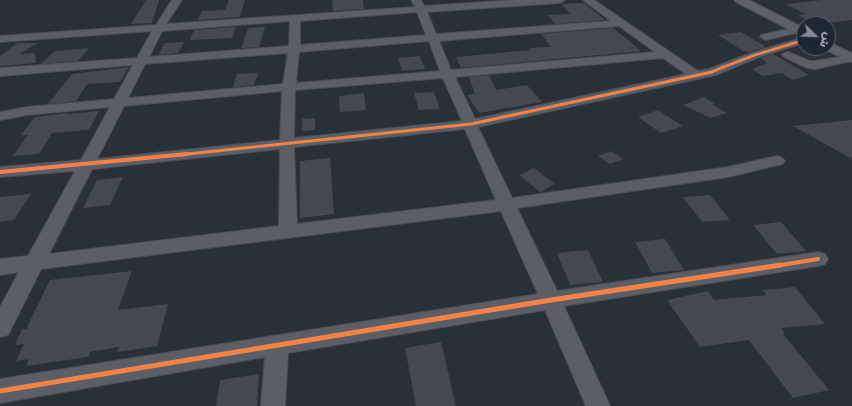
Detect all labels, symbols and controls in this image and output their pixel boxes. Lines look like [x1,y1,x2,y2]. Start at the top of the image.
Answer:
north arrow [796,16,836,56]
text: ش [818,31,835,50]

